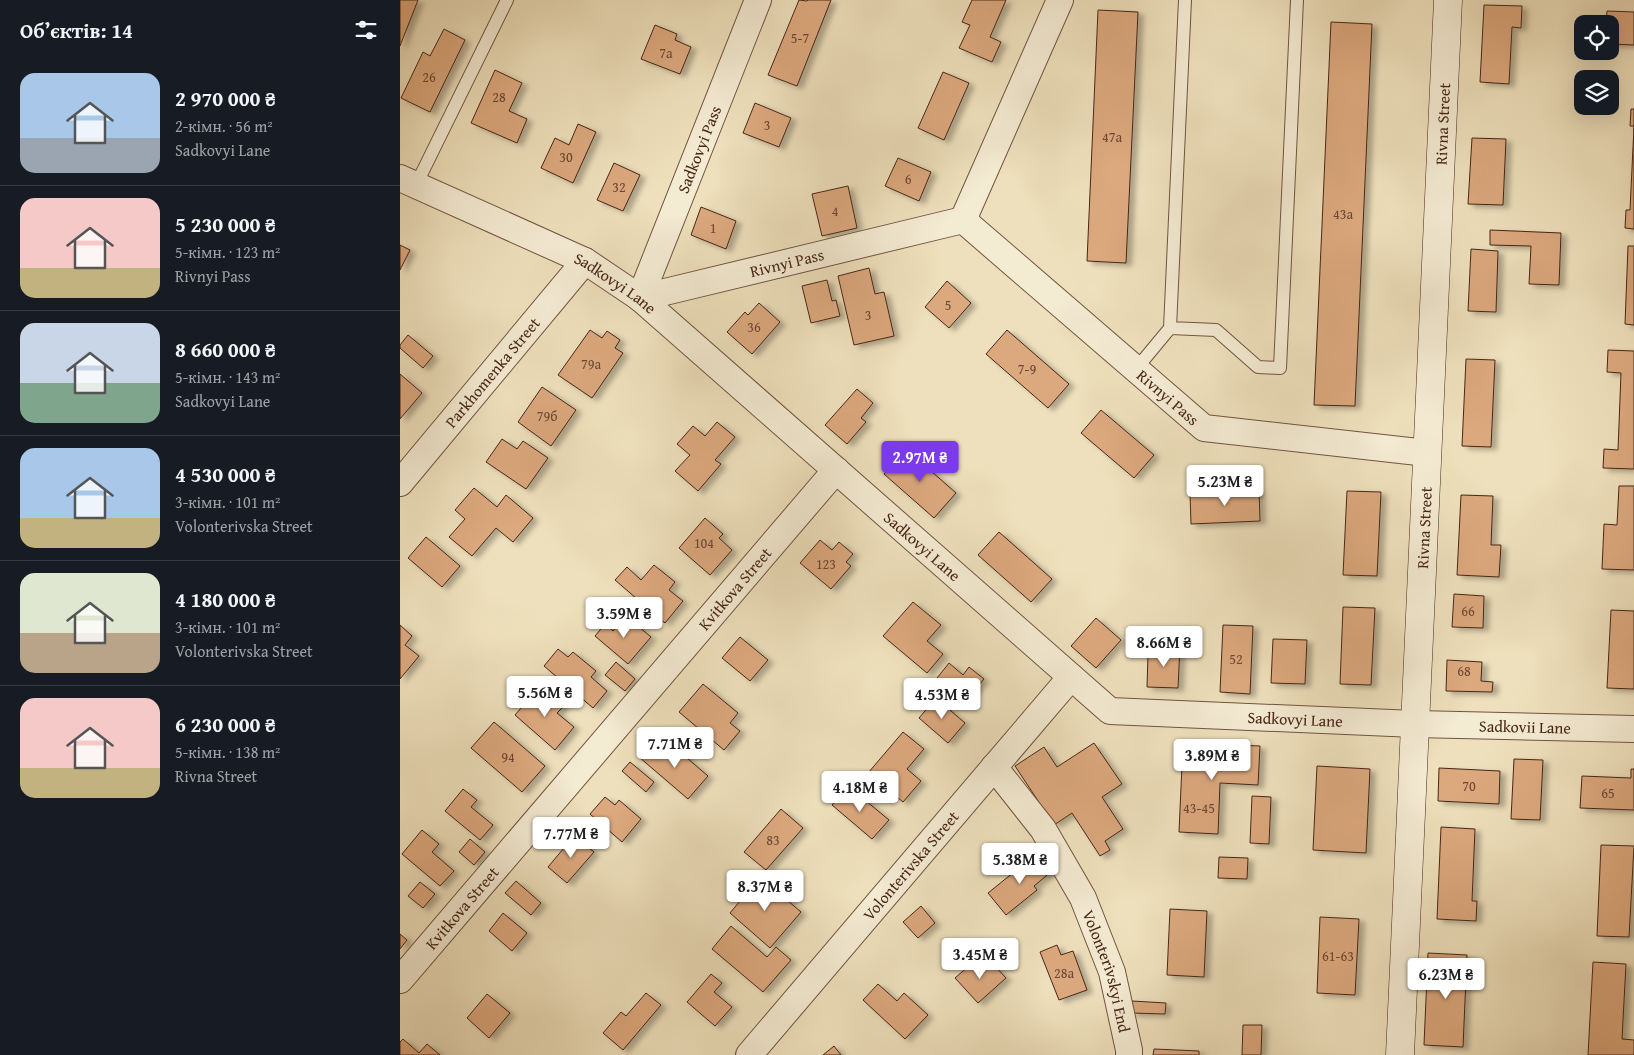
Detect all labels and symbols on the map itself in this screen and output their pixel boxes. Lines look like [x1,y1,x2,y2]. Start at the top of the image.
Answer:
house number: 5-7 [791,28,809,48]
house number: 7а [659,43,673,63]
house number: 26 [422,67,436,87]
street label: Rivna Street [1429,82,1456,166]
house number: 28 [492,87,506,107]
street label: Sadkovyi Pass [671,102,727,197]
house number: 3 [764,115,770,135]
house number: 47а [1102,127,1122,147]
house number: 30 [559,147,573,167]
house number: 6 [905,169,912,189]
house number: 32 [612,177,626,197]
house number: 4 [832,201,839,221]
house number: 43а [1333,204,1353,224]
house number: 1 [710,218,716,238]
street label: Rivnyi Pass [747,242,826,283]
street label: Sadkovyi Lane [571,246,662,319]
house number: 5 [945,295,951,315]
house number: 3 [865,305,871,325]
street label: Parkhomenka Street [439,312,546,433]
house number: 36 [747,317,761,337]
house number: 79а [581,354,601,374]
house number: 7-9 [1018,359,1036,379]
street label: Rivnyi Pass [1132,363,1205,431]
house number: 79б [537,406,557,426]
pin: 2.97M ₴ [874,440,966,483]
pin: 5.23M ₴ [1179,464,1271,507]
street label: Rivna Street [1410,486,1438,569]
street label: Sadkovyi Lane [879,506,966,587]
house number: 104 [694,533,714,553]
street label: Kvitkova Street [692,542,777,635]
house number: 123 [816,554,836,574]
pin: 3.59M ₴ [578,596,670,639]
house number: 66 [1461,601,1475,621]
pin: 8.66M ₴ [1118,626,1210,668]
house number: 52 [1229,649,1243,669]
house number: 68 [1457,661,1471,681]
pin: 5.56M ₴ [499,676,591,718]
pin: 4.53M ₴ [896,678,988,720]
street label: Sadkovyi Lane [1247,705,1343,733]
street label: Sadkovii Lane [1479,713,1571,740]
pin: 7.71M ₴ [629,726,721,769]
pin: 3.89M ₴ [1166,738,1258,781]
house number: 94 [501,747,515,767]
pin: 4.18M ₴ [814,770,906,813]
house number: 70 [1462,776,1476,796]
house number: 65 [1601,783,1615,803]
house number: 43-45 [1183,798,1215,818]
street label: Volonterivska Street [857,805,964,926]
pin: 7.77M ₴ [525,816,617,859]
house number: 83 [766,830,780,850]
pin: 5.38M ₴ [974,842,1066,885]
street label: Kvitkova Street [419,861,504,955]
pin: 8.37M ₴ [719,870,811,912]
street label: Volonterivskyi End [1077,906,1137,1035]
pin: 3.45M ₴ [934,938,1026,980]
house number: 61-63 [1322,946,1354,966]
pin: 6.23M ₴ [1400,958,1492,1000]
house number: 28а [1054,963,1074,983]

